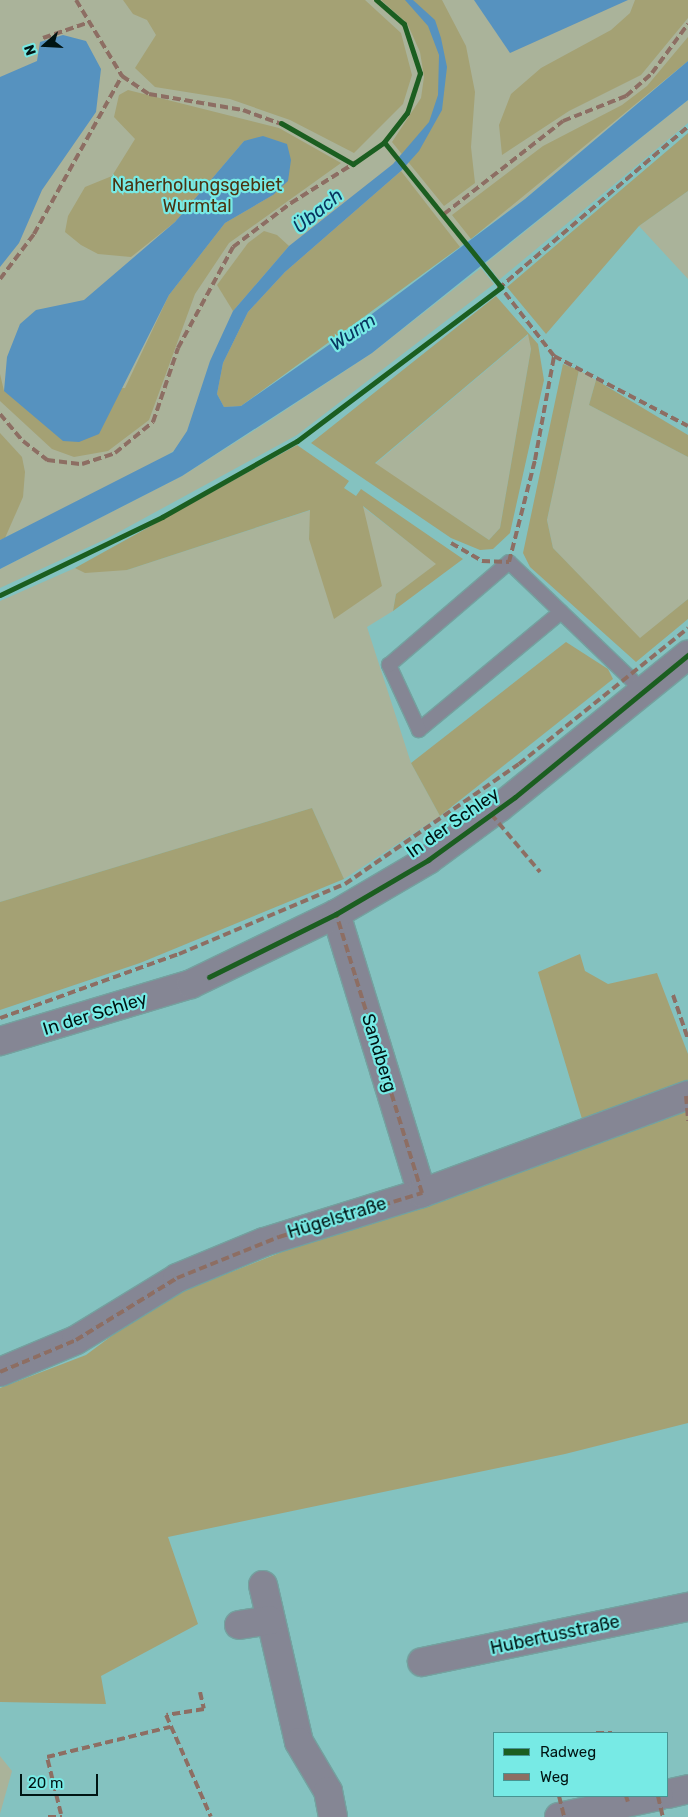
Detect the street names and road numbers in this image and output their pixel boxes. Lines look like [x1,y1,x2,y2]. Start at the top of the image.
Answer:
street label: In der Schley [402,783,504,863]
street label: In der Schley [40,988,150,1040]
street label: Sandberg [357,1011,401,1095]
street label: Hügelstraße [285,1193,389,1243]
street label: Hubertusstraße [488,1611,622,1659]

